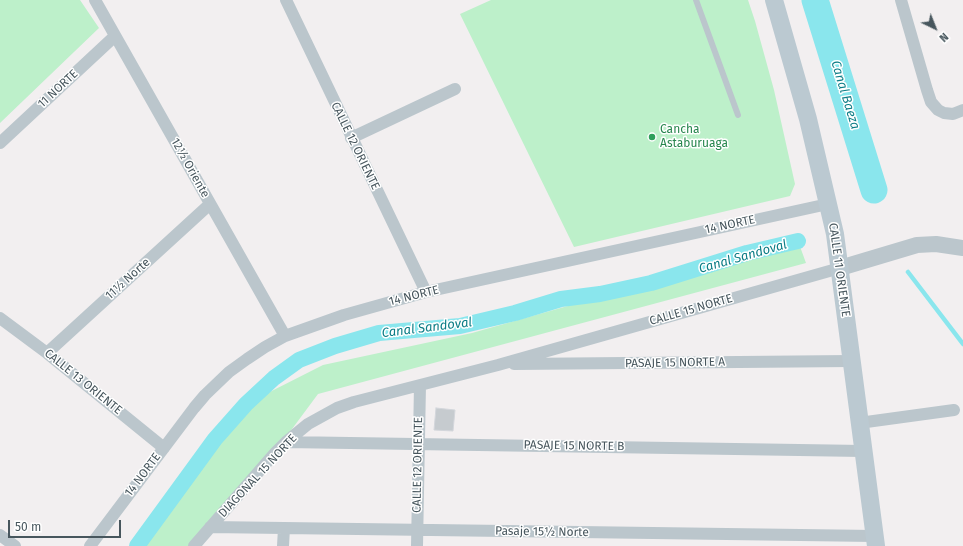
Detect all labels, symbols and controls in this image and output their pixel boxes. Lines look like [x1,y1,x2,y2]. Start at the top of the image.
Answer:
north arrow [915,8,955,48]
text: N [936,30,951,44]
water label: Canal Baeza [827,59,863,131]
street label: 11 NORTE [35,67,81,111]
street label: CALLE 12 ORIENTE [328,100,382,192]
place label: Cancha Astaburuaga [660,123,728,151]
marker: Cancha Astaburuaga [647,132,657,142]
street label: 12½ Oriente [168,136,212,200]
street label: 14 NORTE [704,213,756,237]
street label: CALLE 11 ORIENTE [825,222,853,318]
water label: Canal Sandoval [697,237,789,277]
street label: 11½ Norte [103,255,153,303]
street label: 14 NORTE [388,283,440,309]
street label: CALLE 15 NORTE [648,291,734,329]
water label: Canal Sandoval [381,315,473,341]
street label: CALLE 13 ORIENTE [41,346,125,418]
street label: PASAJE 15 NORTE A [625,355,725,371]
street label: CALLE 12 ORIENTE [410,417,426,513]
street label: DIAGONAL 15 NORTE [216,431,300,521]
street label: PASAJE 15 NORTE B [524,438,624,454]
street label: 14 NORTE [122,450,164,500]
scale bar [10,512,123,538]
text: 50 m [15,520,41,534]
street label: Pasaje 15½ Norte [495,524,589,540]

